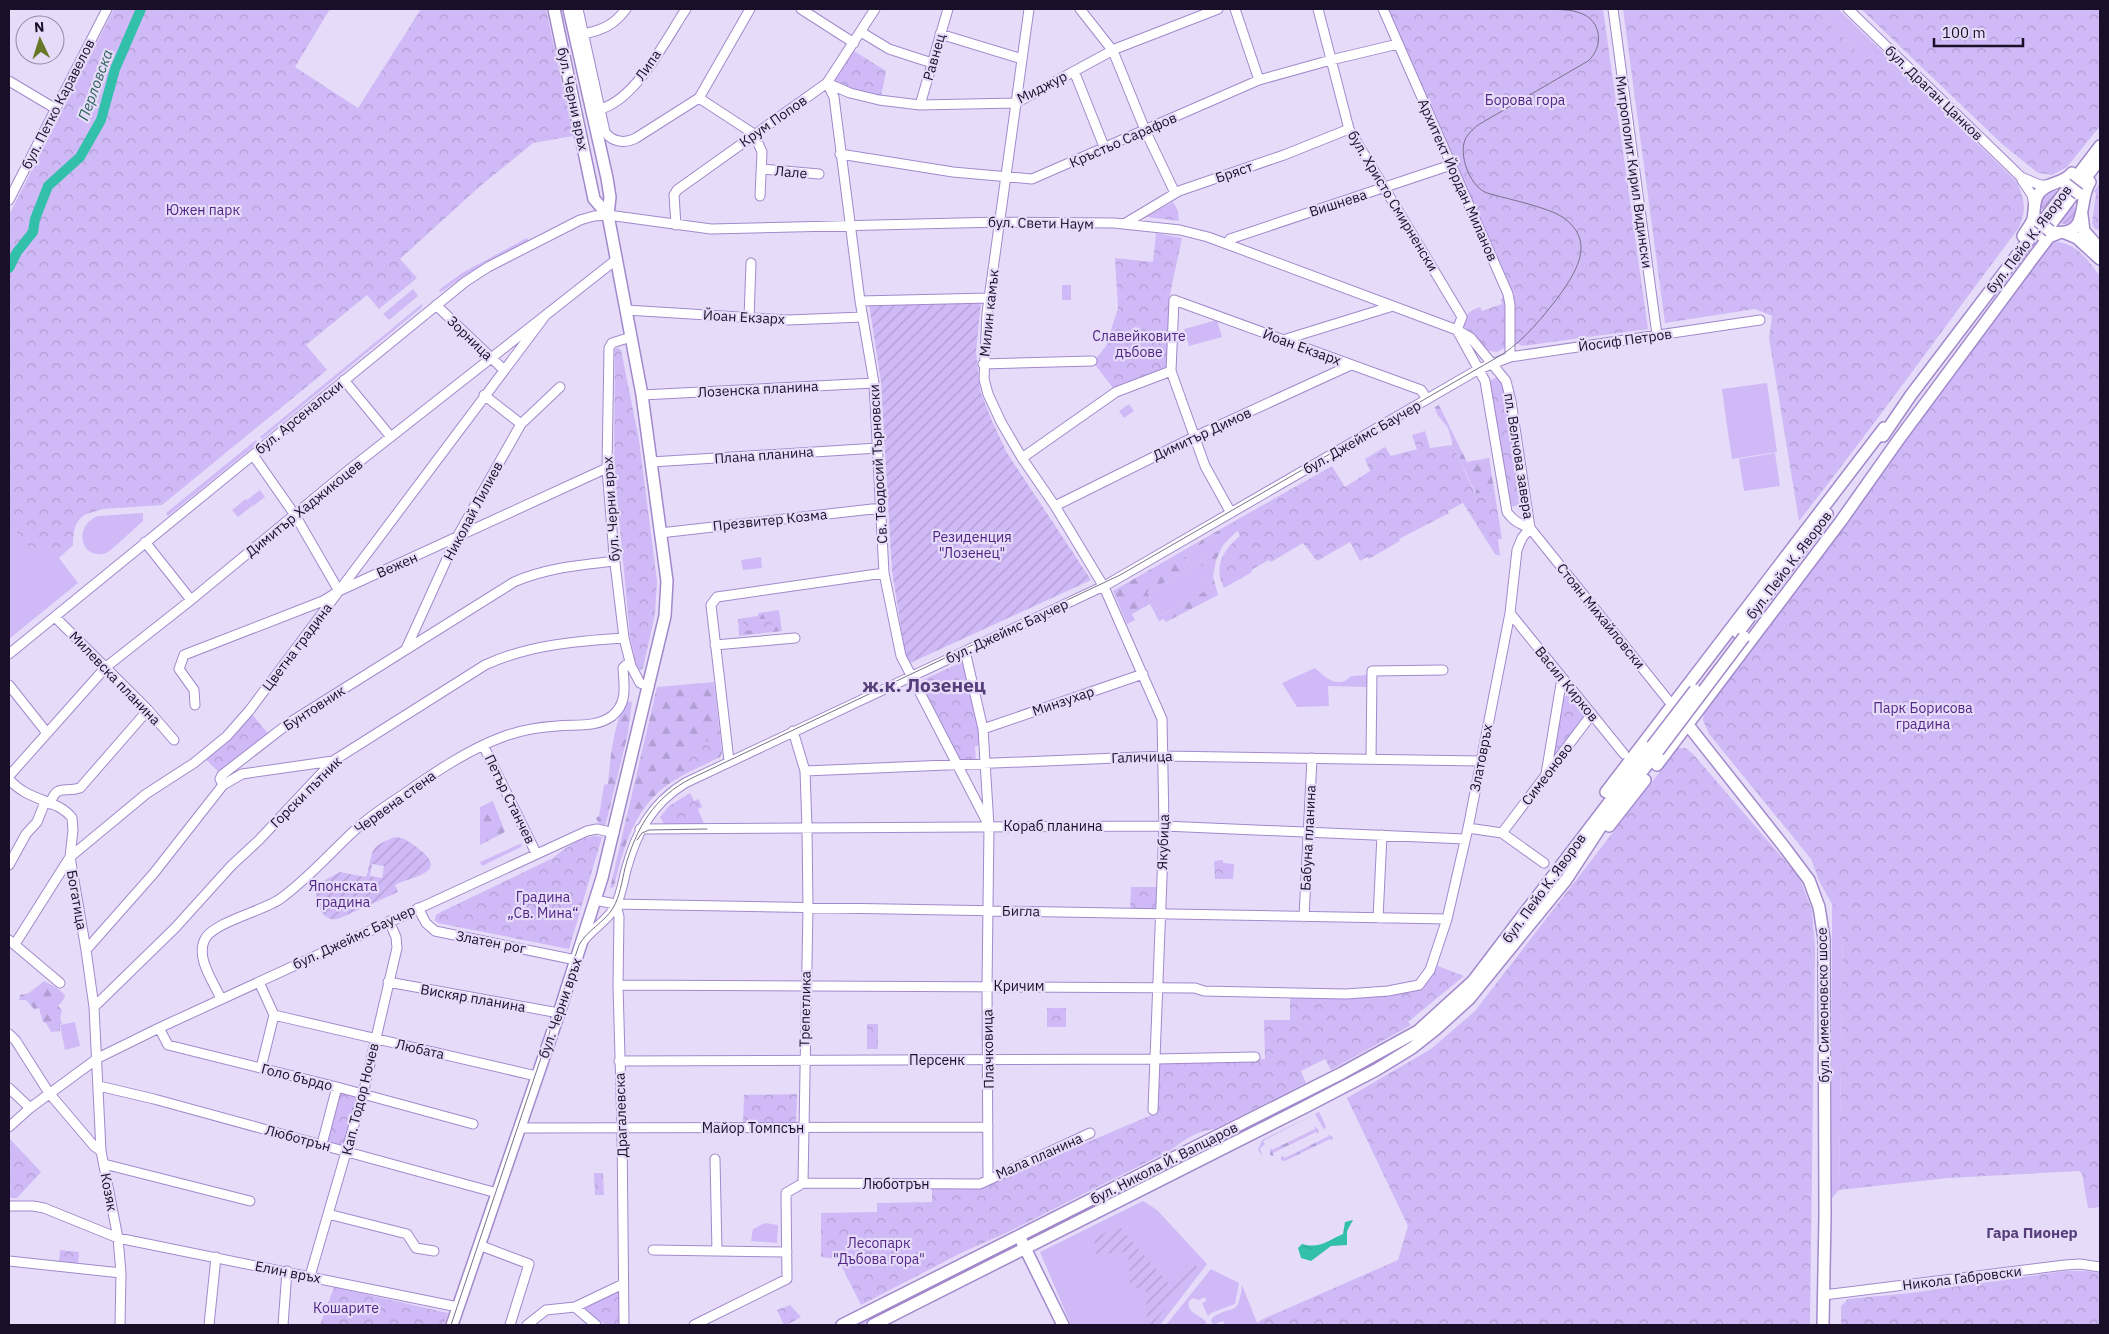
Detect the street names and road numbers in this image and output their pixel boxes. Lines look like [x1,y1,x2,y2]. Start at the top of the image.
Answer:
street label: Равнец [919,31,949,83]
street label: бул. Петко Каравелов [17,36,99,172]
street label: бул. Драган Цанков [1881,42,1987,144]
street label: бул. Черни връх [553,46,593,152]
street label: Липа [631,46,665,84]
street label: Миджур [1014,67,1070,107]
street label: Митрополит Кирил Видински [1612,75,1656,269]
street label: Крум Попов [736,91,810,151]
street label: Архитект Йордан Миланов [1414,96,1503,264]
street label: Кръстьо Сарафов [1067,108,1179,172]
street label: бул. Христо Смирненски [1344,127,1442,275]
street label: Бряст [1213,157,1255,187]
street label: Лале [774,162,808,182]
street label: бул. Пейо К. Яворов [1982,181,2076,297]
street label: Вишнева [1307,185,1370,221]
street label: бул. Свети Наум [988,213,1094,233]
street label: Милин камък [975,268,1003,358]
street label: Йоан Екзарх [703,305,785,328]
street label: Зорница [443,312,497,364]
street label: Йоан Екзарх [1260,324,1344,369]
street label: Йосиф Петров [1577,324,1673,355]
street label: бул. Арсеналски [251,376,347,458]
street label: Лозенска планина [697,377,820,401]
street label: Св. Теодосий Търновски [865,384,891,544]
street label: пл. Велчова завера [1500,392,1538,521]
street label: бул. Джеймс Баучер [1300,396,1424,478]
street label: Димитър Димов [1150,403,1254,465]
street label: Плана планина [714,443,815,467]
street label: Димитър Хаджикоцев [242,455,366,561]
street label: бул. Черни връх [598,456,624,562]
street label: Николай Лилиев [439,458,507,564]
street label: Презвитер Козма [712,505,829,535]
street label: бул. Пейо К. Яворов [1742,507,1836,623]
street label: Вежен [374,548,420,582]
street label: Стоян Михайловски [1553,559,1649,673]
street label: бул. Джеймс Баучер [943,595,1071,667]
street label: Цветна градина [258,599,336,695]
street label: Милевска планина [65,627,165,729]
street label: Васил Кирков [1531,643,1603,725]
street label: Бунтовник [280,681,349,735]
street label: Минзухар [1030,682,1096,720]
street label: Златовръх [1466,723,1496,793]
street label: Симеоново [1518,739,1577,809]
street label: Галичица [1111,747,1173,767]
street label: Петър Станчев [481,751,539,847]
street label: Горски пътник [266,752,346,832]
street label: Червена стена [351,766,440,838]
street label: Бабуна планина [1296,784,1320,891]
street label: Якубица [1153,813,1173,870]
street label: Кораб планина [1003,817,1103,835]
street label: бул. Пейо К. Яворов [1498,830,1590,946]
street label: Богатица [63,869,91,932]
street label: бул. Джеймс Баучер [290,901,418,973]
street label: Бигла [1002,902,1041,920]
street label: Златен рог [454,926,528,958]
street label: бул. Симеоновско шосе [1813,927,1833,1083]
street label: бул. Черни връх [534,955,586,1061]
street label: Трепетлика [795,970,815,1047]
street label: Кричим [993,977,1045,995]
street label: Вискяр планина [419,980,528,1016]
street label: Плачковица [978,1008,998,1089]
street label: Любата [394,1035,447,1063]
street label: Кап. Тодор Ночев [337,1041,383,1157]
street label: Персенк [909,1051,965,1069]
street label: Голо бърдо [260,1059,335,1095]
street label: Драгалевска [611,1072,631,1158]
street label: бул. Никола Й. Вапцаров [1087,1117,1241,1208]
street label: Майор Томпсън [702,1119,804,1137]
street label: Люботрън [263,1121,333,1155]
street label: Мала планина [993,1129,1086,1183]
street label: Козяк [96,1171,122,1213]
street label: Люботрън [862,1175,930,1193]
street label: Елин връх [254,1257,322,1287]
street label: Никола Габровски [1901,1262,2023,1294]

